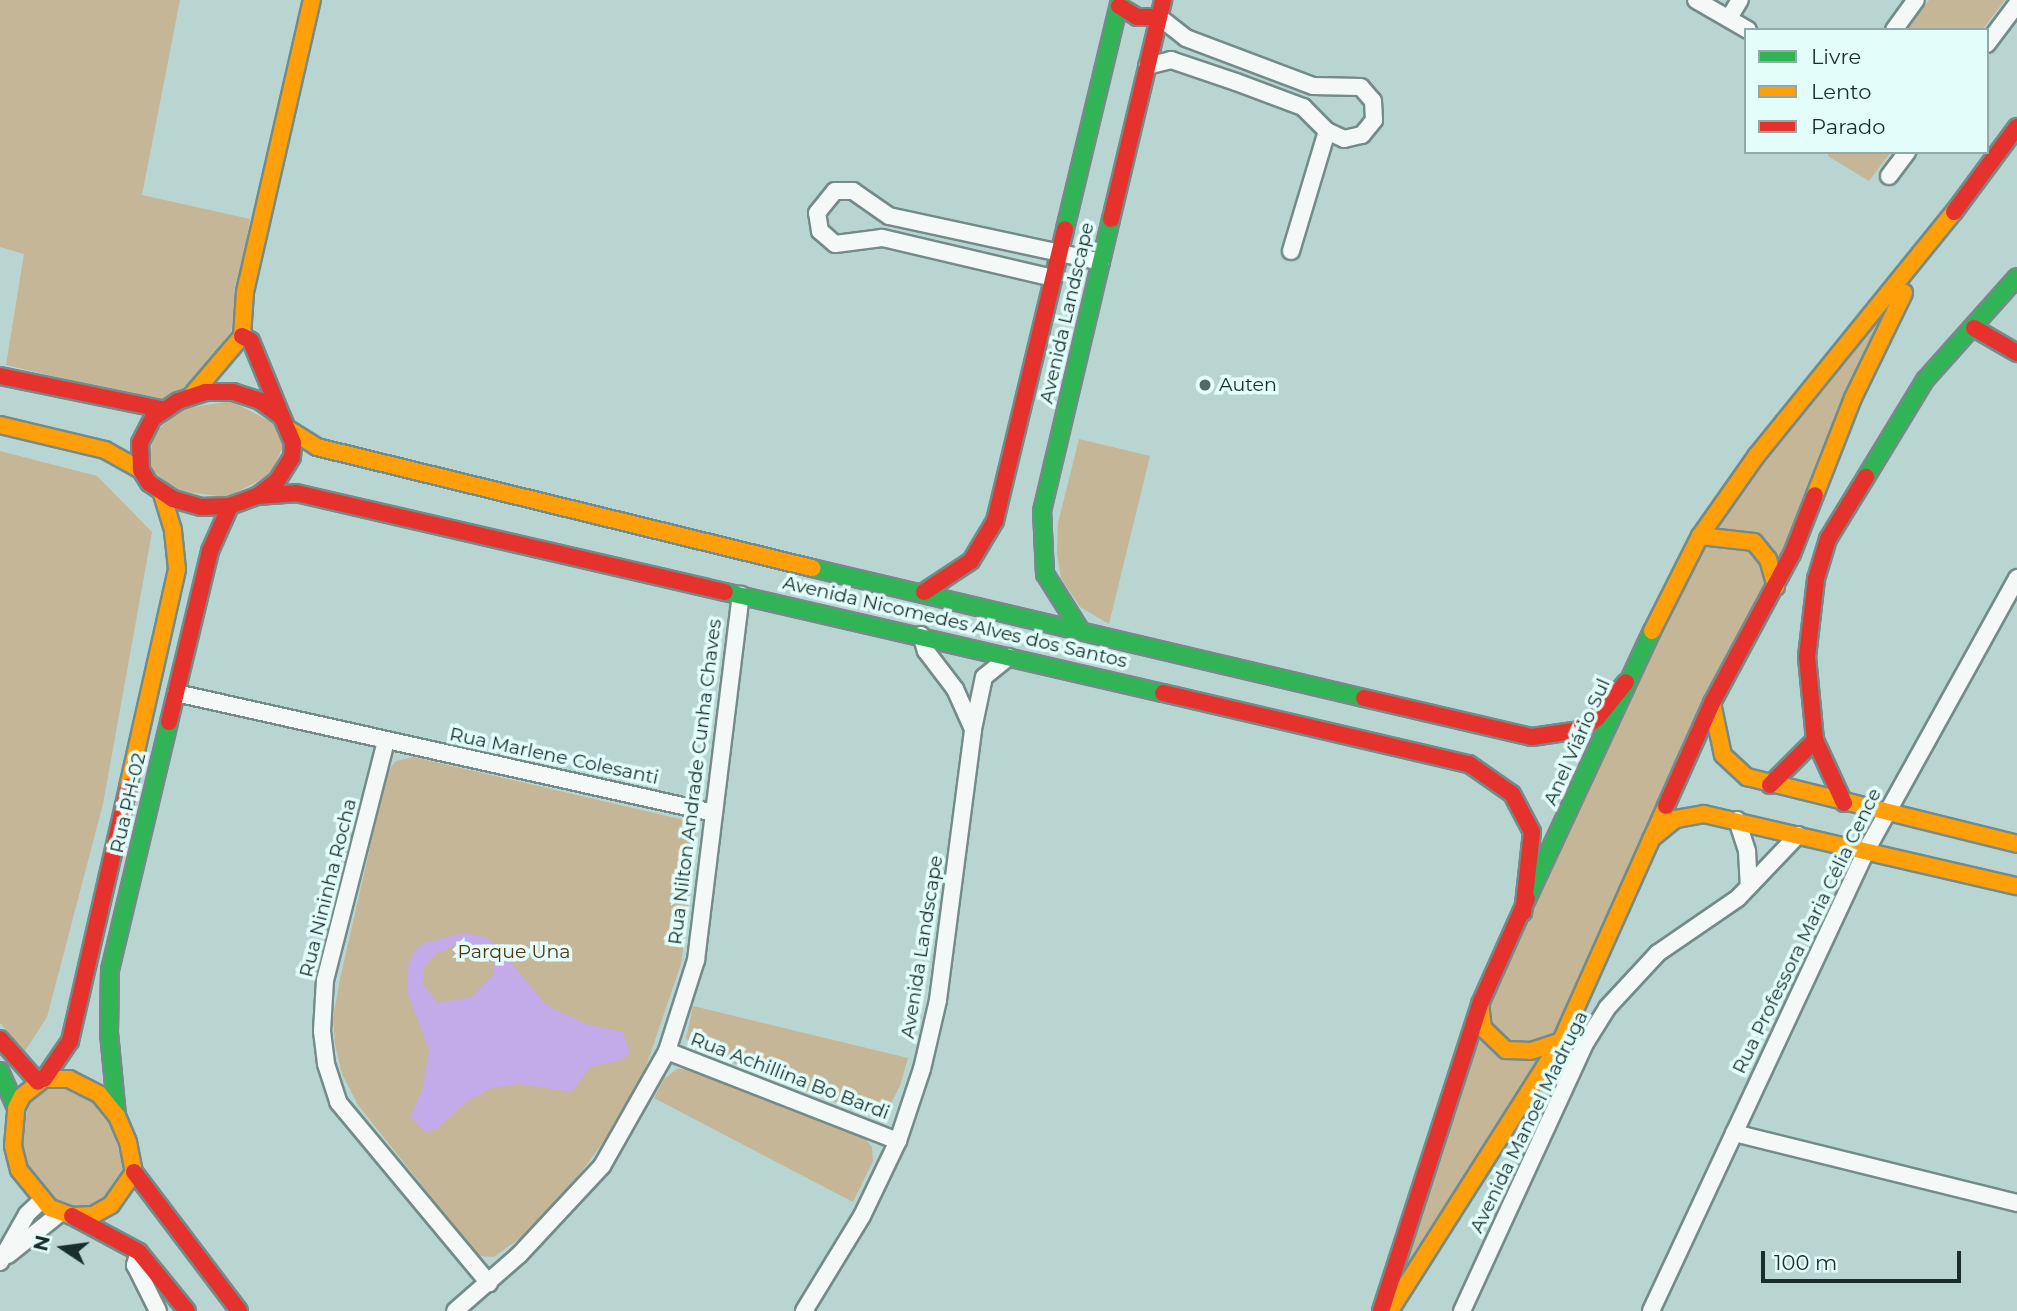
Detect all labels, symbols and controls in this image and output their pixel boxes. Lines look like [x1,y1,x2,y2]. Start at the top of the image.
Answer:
legend [1744,28,1989,154]
text: Livre [1811,44,1861,69]
text: Lento [1811,79,1871,104]
text: Parado [1811,114,1886,139]
street label: Avenida Landscape [1035,220,1099,406]
place label: Auten [1219,374,1277,396]
marker: Auten [1197,377,1213,393]
street label: Avenida Nicomedes Alves dos Santos [781,571,1129,673]
street label: Rua Nilton Andrade Cunha Chaves [664,618,726,946]
street label: Anel Viário Sul [1539,675,1615,809]
street label: Rua Marlene Colesanti [447,723,661,789]
street label: Rua PH-02 [105,751,151,855]
street label: Rua Professora Maria Célia Cence [1728,785,1886,1077]
street label: Rua Nininha Rocha [295,796,361,980]
street label: Avenida Landscape [896,854,948,1040]
park label: Parque Una [457,941,571,963]
street label: Avenida Manoel Madruga [1465,1007,1593,1237]
street label: Rua Achillina Bo Bardi [687,1028,893,1124]
north arrow [28,1213,98,1283]
text: N [29,1233,55,1253]
scale bar [1765,1238,1965,1282]
text: 100 m [1774,1250,1837,1275]

